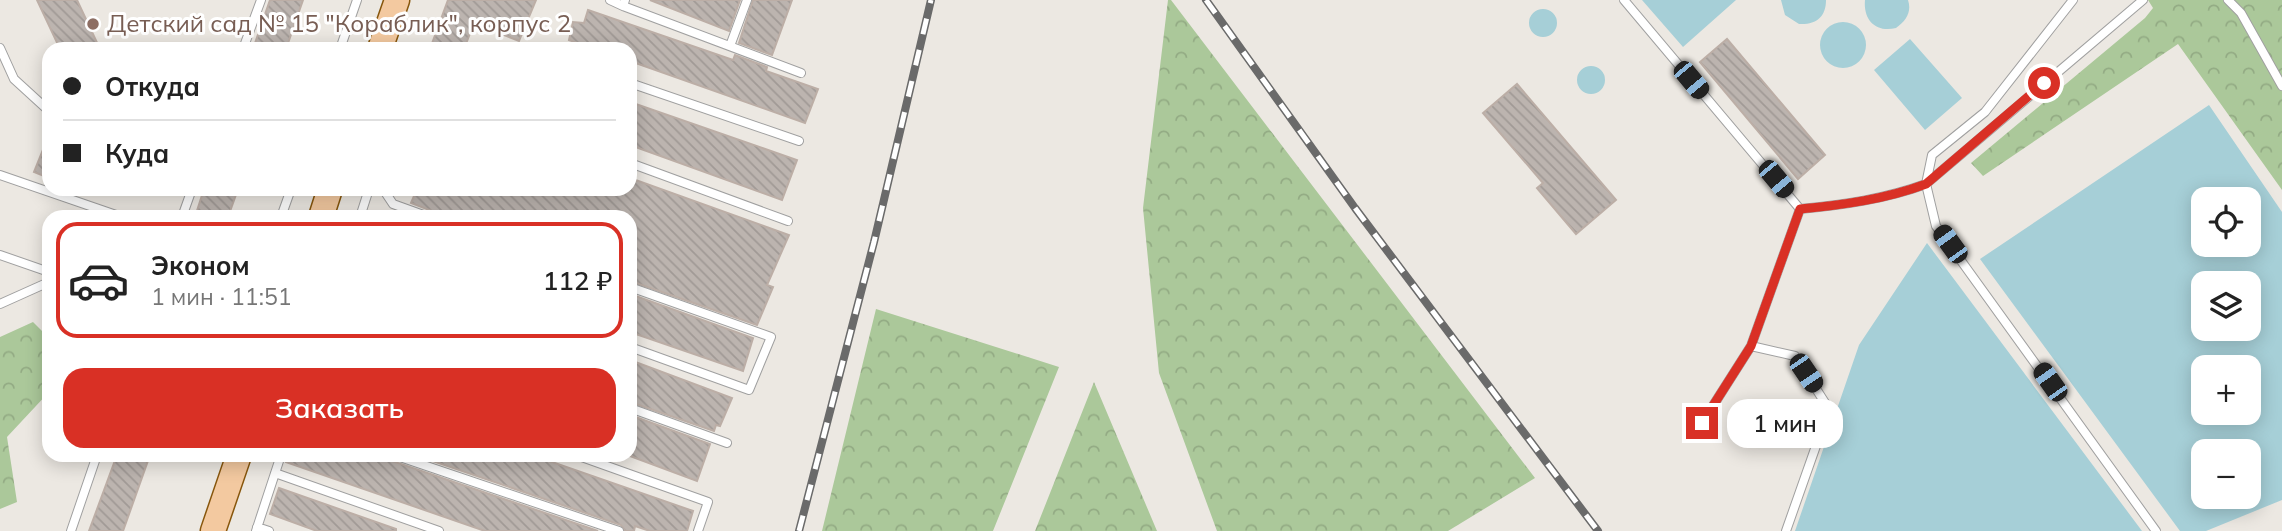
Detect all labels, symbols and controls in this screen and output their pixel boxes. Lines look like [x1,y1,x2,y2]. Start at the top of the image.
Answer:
place label: Детский сад № 15 "Кораблик", корпус 2 [107,8,571,38]
marker: Детский сад № 15 "Кораблик", корпус 2 [85,16,101,32]
car [1670,57,1713,103]
route start [2028,67,2060,99]
text: Откуда [105,70,200,103]
text: Куда [105,137,169,170]
car [1755,156,1798,202]
map controls [2191,187,2261,509]
button: locate [2191,187,2261,257]
car [1930,221,1971,267]
icon: car [67,249,130,312]
text: Эконом [151,249,250,282]
text: 112 ₽ [543,264,612,297]
button: layers [2191,271,2261,341]
text: 1 мин · 11:51 [151,282,291,311]
car [1786,350,1827,396]
button: + [2191,355,2261,425]
car [2030,359,2071,405]
button: Заказать [63,368,616,448]
callout: 1 мин [1726,398,1842,448]
route end [1686,407,1718,439]
text: 1 мин [1753,409,1817,438]
button: − [2191,439,2261,509]

